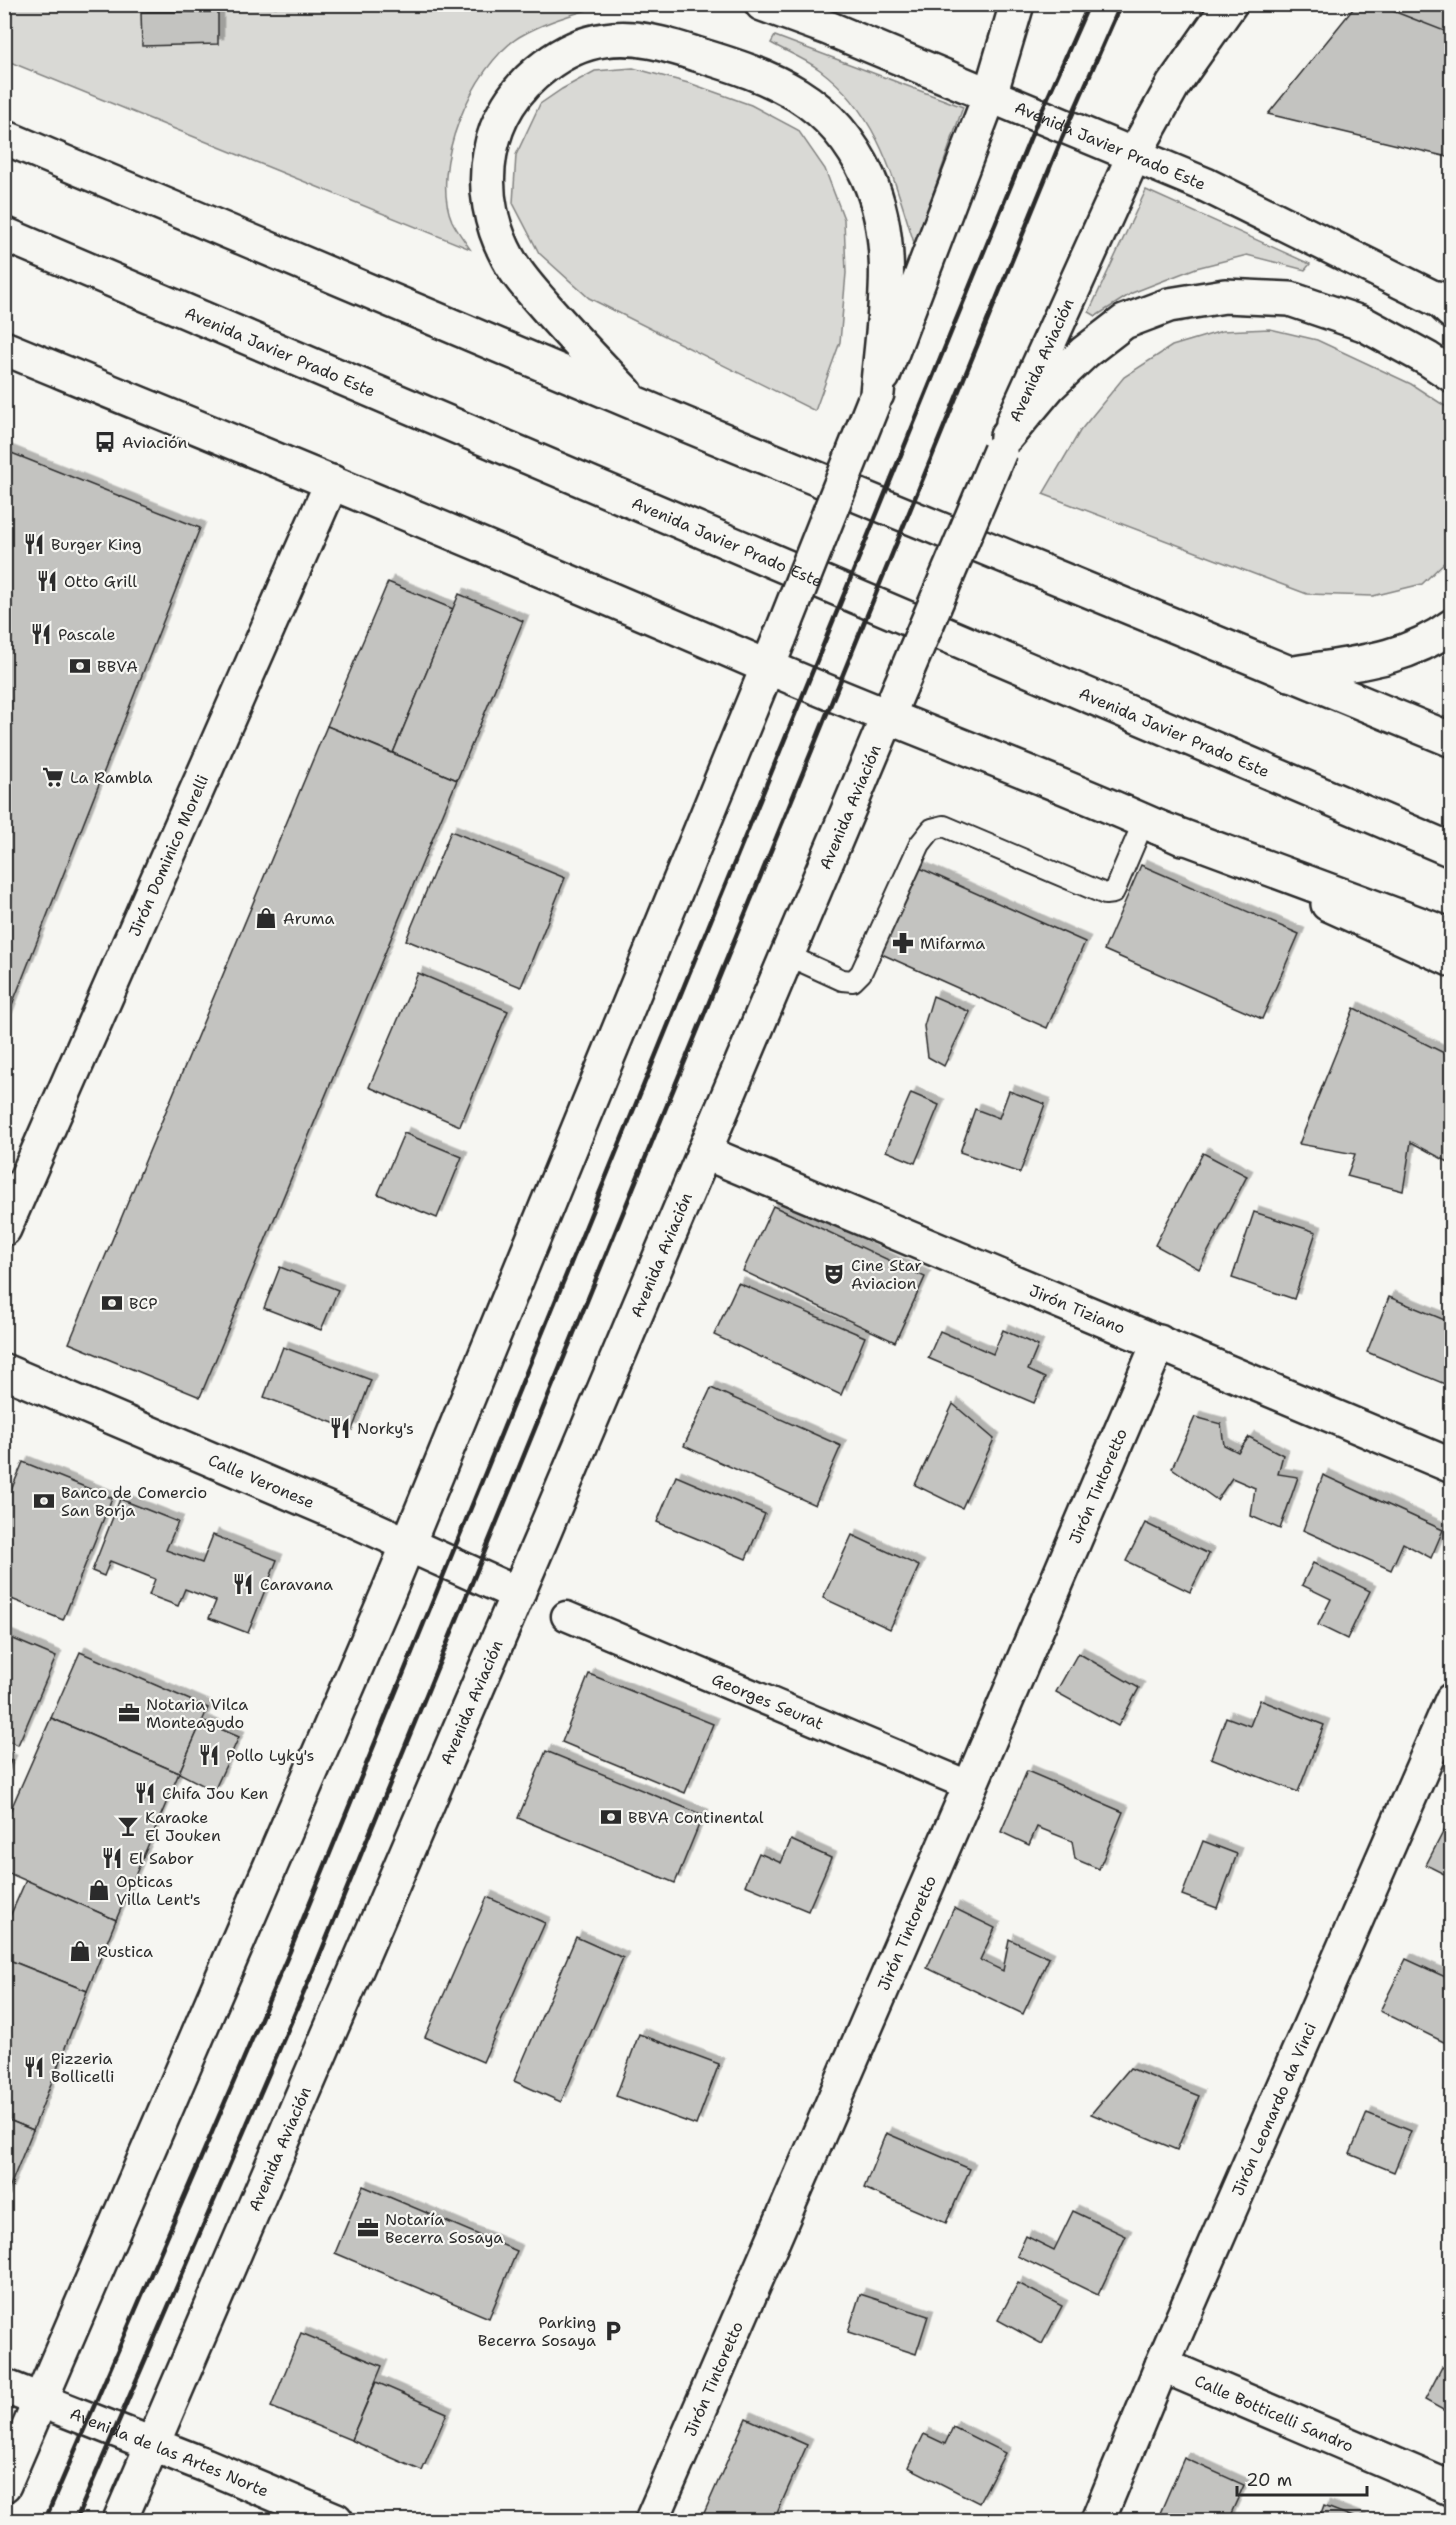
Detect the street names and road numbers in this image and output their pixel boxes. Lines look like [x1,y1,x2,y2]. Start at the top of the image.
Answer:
street label: Avenida Javier Prado Este [1012,96,1209,194]
street label: Avenida Aviación [1004,295,1078,425]
street label: Avenida Javier Prado Este [182,302,378,401]
street label: Avenida Javier Prado Este [629,492,826,591]
street label: Avenida Javier Prado Este [1076,682,1273,782]
street label: Avenida Aviación [814,741,885,873]
street label: Jirón Dominico Morelli [123,771,213,940]
street label: Avenida Aviación [625,1189,697,1320]
street label: Jirón Tiziano [1026,1279,1129,1338]
street label: Jirón Tintoretto [1064,1425,1132,1547]
street label: Calle Veronese [205,1449,318,1513]
street label: Avenida Aviación [435,1637,507,1768]
street label: Georges Seurat [709,1668,827,1734]
street label: Jirón Tintoretto [872,1872,941,1994]
street label: Jirón Leonardo da Vinci [1227,2019,1321,2199]
street label: Avenida Aviación [243,2083,315,2214]
street label: Jirón Tintoretto [679,2318,747,2439]
street label: Calle Botticelli Sandro [1191,2370,1357,2456]
street label: Avenida de las Artes Norte [67,2403,272,2501]

